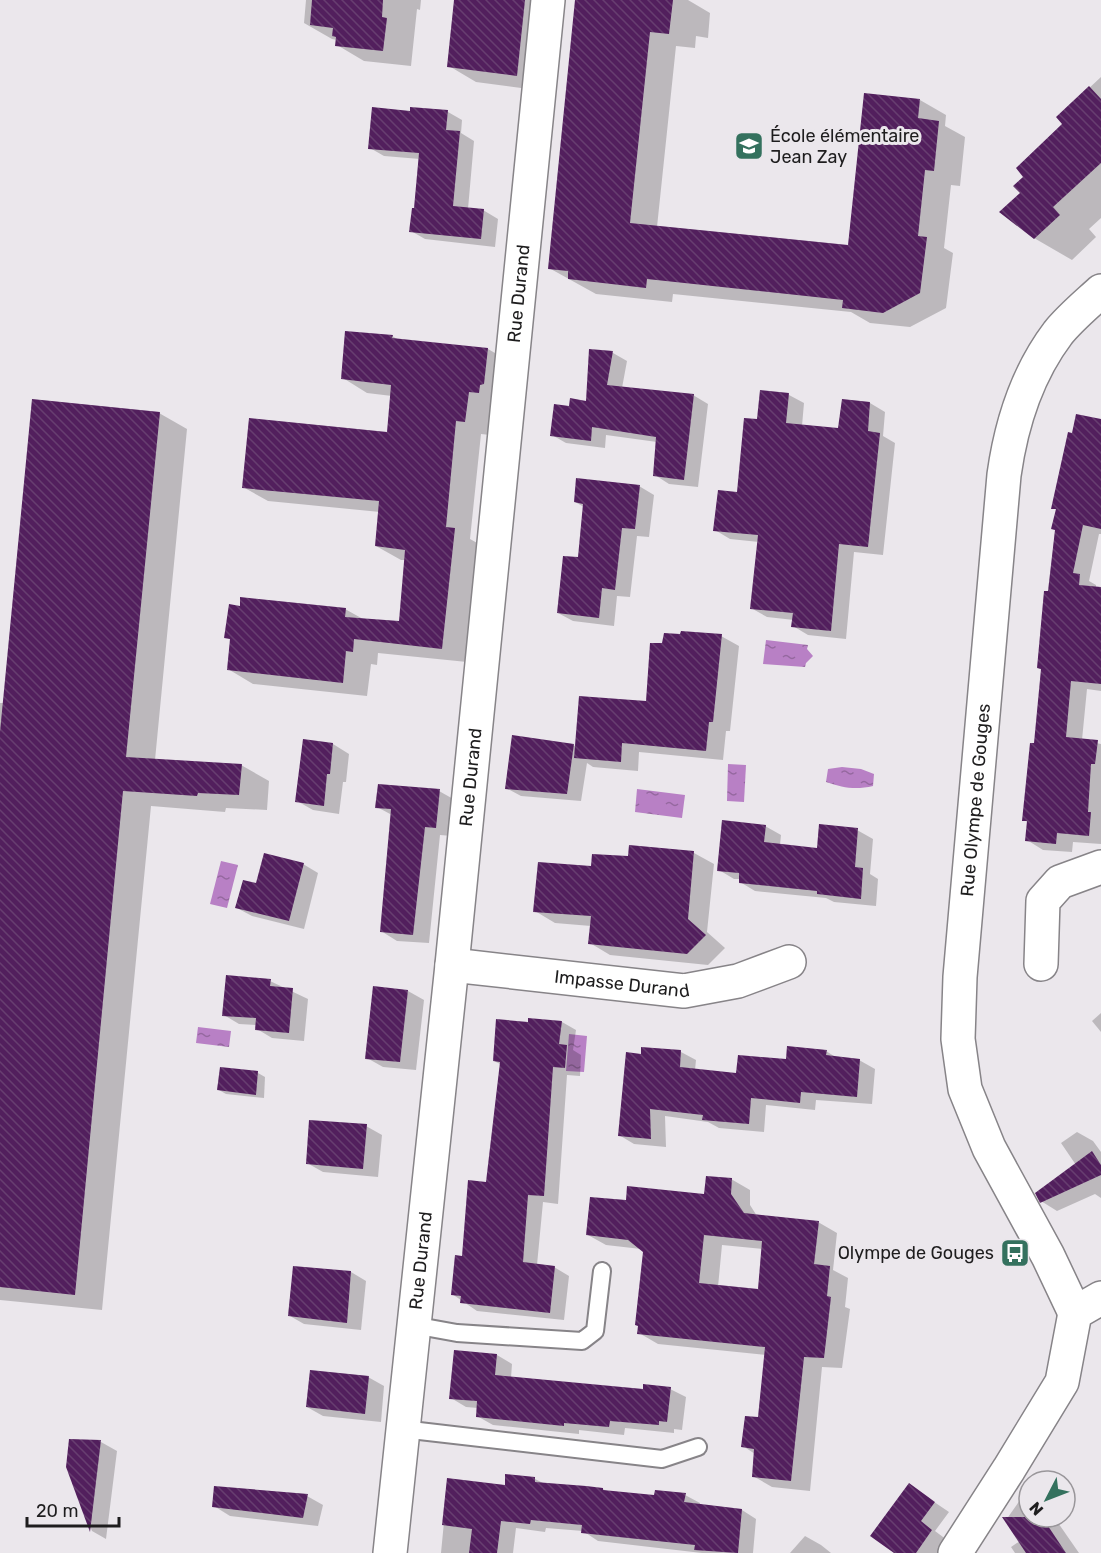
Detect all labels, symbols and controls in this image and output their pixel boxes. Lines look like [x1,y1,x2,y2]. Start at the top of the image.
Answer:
place label: École élémentaire Jean Zay [770,125,919,168]
school or university icon: École élémentaire Jean Zay [733,130,765,162]
street label: Rue Durand [503,243,535,344]
street label: Rue Olympe de Gouges [956,703,995,897]
street label: Rue Durand [455,727,487,827]
street label: Impasse Durand [553,966,691,1003]
street label: Rue Durand [405,1210,437,1311]
bus stop icon: Olympe de Gouges [999,1237,1031,1269]
place label: Olympe de Gouges [838,1242,994,1264]
north arrow [1017,1469,1077,1529]
scale bar [27,1490,118,1528]
text: N [1025,1498,1047,1519]
text: 20 m [36,1500,78,1522]

